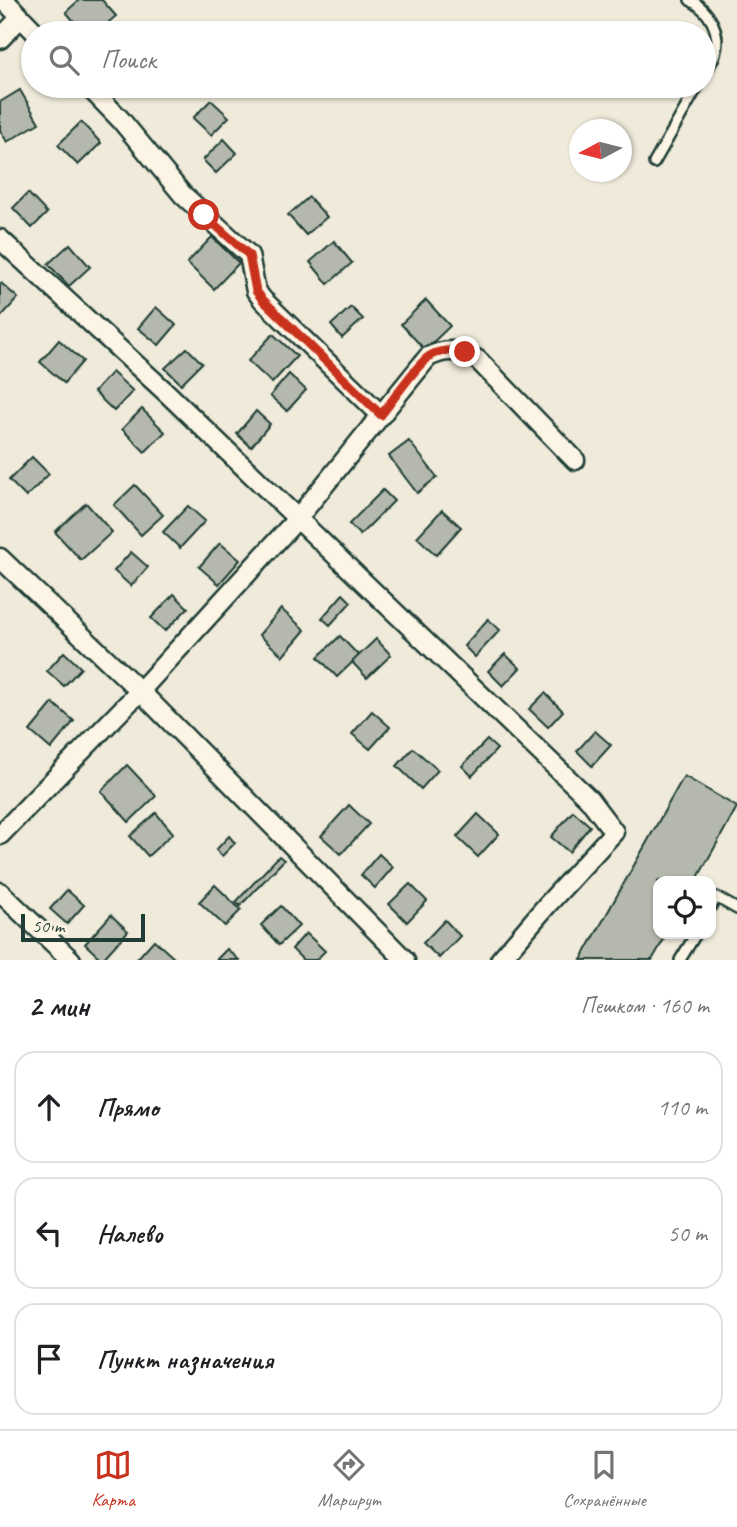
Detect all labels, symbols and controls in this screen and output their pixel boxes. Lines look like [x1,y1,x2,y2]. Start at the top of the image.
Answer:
search box [21,21,716,98]
icon: search [45,41,83,79]
text: Поиск [101,43,156,76]
north arrow [569,119,632,182]
route start [188,199,219,230]
route end [449,336,480,367]
map controls [653,876,716,939]
button: locate [653,876,716,939]
scale bar [21,911,145,943]
text: 50 m [32,914,64,938]
text: 2 мин [28,987,89,1025]
text: Пешком · 160 m [581,991,709,1020]
icon: ahead [30,1088,68,1126]
text: Прямо [97,1091,159,1124]
text: 110 m [658,1093,707,1122]
icon: left [30,1214,68,1252]
text: Налево [97,1217,163,1250]
text: 50 m [668,1219,707,1248]
icon: arrive [30,1340,68,1378]
text: Пункт назначения [97,1343,273,1376]
tab: Карта [91,1446,135,1512]
tab: Маршрут [318,1446,380,1512]
tab: Сохранённые [563,1446,646,1512]

